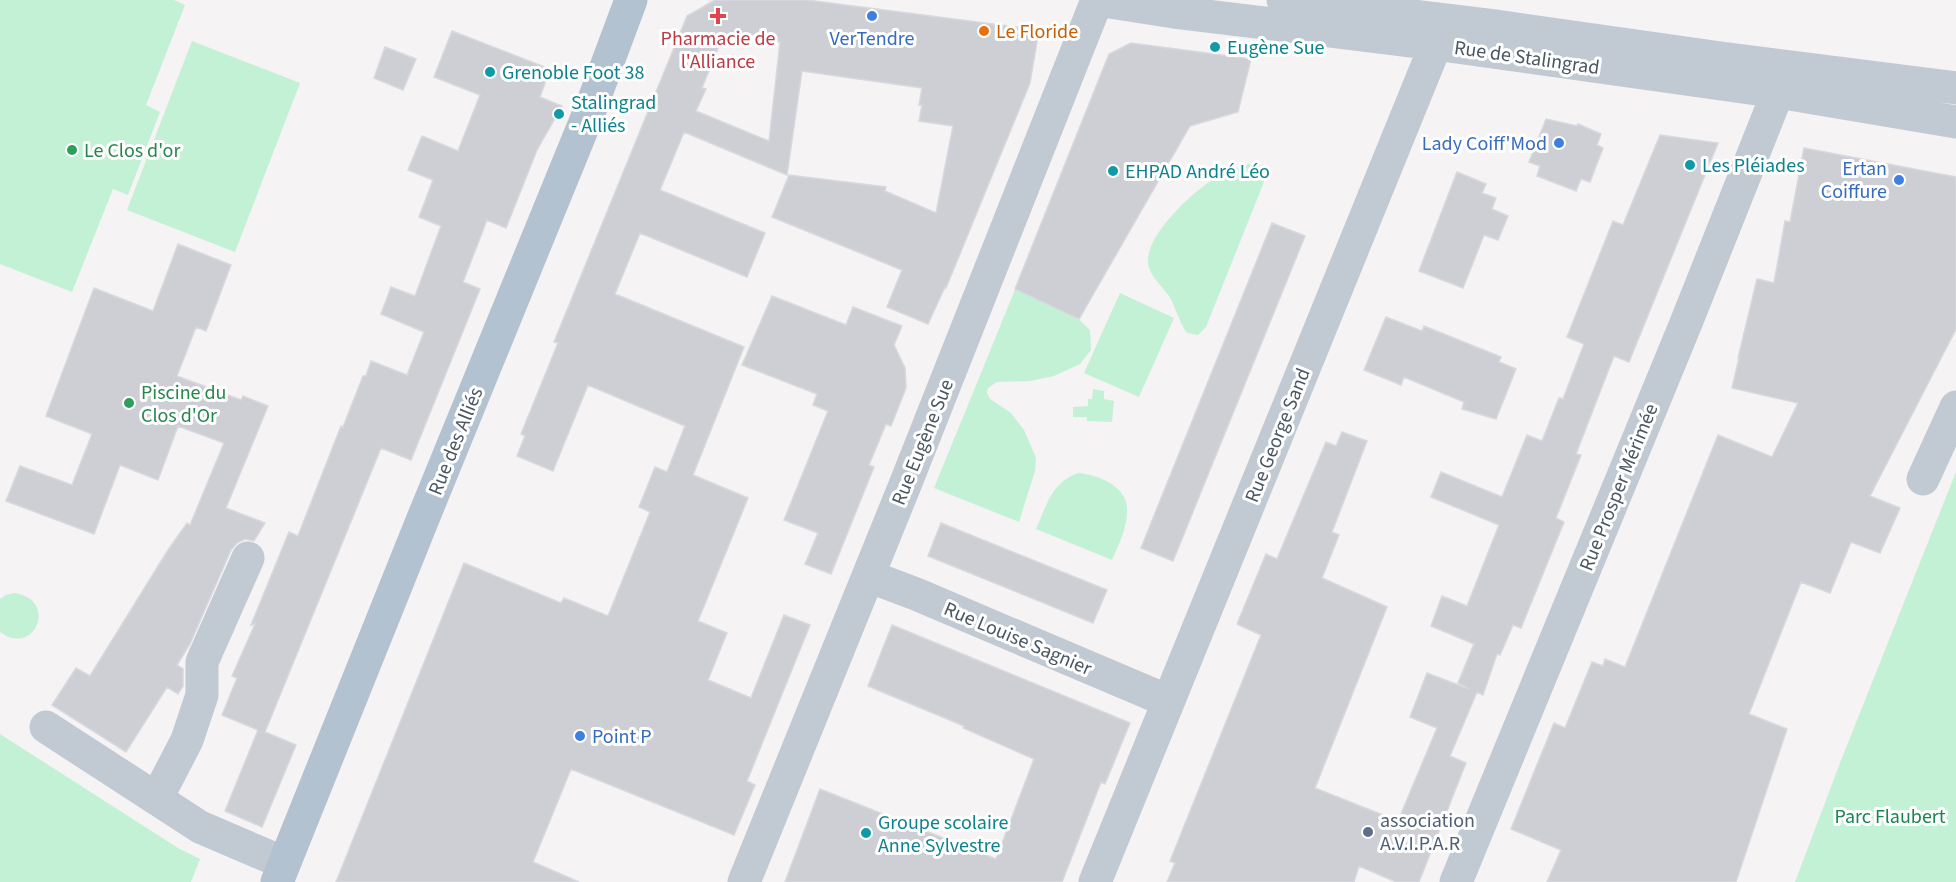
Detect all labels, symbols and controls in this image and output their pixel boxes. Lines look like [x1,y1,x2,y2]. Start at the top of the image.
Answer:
marker: Pharmacie de l'Alliance [711,9,725,23]
marker: VerTendre [865,9,879,23]
place label: Le Floride [996,18,1078,46]
marker: Le Floride [977,24,991,38]
place label: Pharmacie de l'Alliance [661,25,776,76]
place label: VerTendre [830,25,915,53]
place label: Eugène Sue [1227,34,1325,62]
street label: Rue de Stalingrad [1452,34,1601,82]
marker: Eugène Sue [1208,40,1222,54]
place label: Grenoble Foot 38 [502,59,644,87]
marker: Grenoble Foot 38 [483,65,497,79]
place label: Stalingrad - Alliés [571,89,656,140]
marker: Stalingrad - Alliés [552,107,566,121]
place label: Lady Coiff'Mod [1422,130,1547,158]
marker: Lady Coiff'Mod [1552,136,1566,150]
place label: Le Clos d'or [84,137,180,165]
marker: Le Clos d'or [65,143,79,157]
place label: Les Pléiades [1702,152,1805,180]
place label: Ertan Coiffure [1821,155,1887,206]
place label: EHPAD André Léo [1125,158,1270,186]
marker: Les Pléiades [1683,158,1697,172]
marker: EHPAD André Léo [1106,164,1120,178]
marker: Ertan Coiffure [1892,173,1906,187]
street label: Rue George Sand [1238,364,1318,507]
street label: Rue Eugène Sue [885,375,961,510]
place label: Piscine du Clos d'Or [141,379,227,430]
street label: Rue des Alliés [422,383,490,499]
marker: Piscine du Clos d'Or [122,396,136,410]
street label: Rue Prosper Mérimée [1573,399,1665,575]
street label: Rue Louise Sagnier [939,595,1096,683]
place label: Point P [592,723,652,751]
marker: Point P [573,729,587,743]
park label: Parc Flaubert [1834,803,1946,831]
place label: association A.V.I.P.A.R [1380,807,1475,858]
place label: Groupe scolaire Anne Sylvestre [878,809,1009,860]
marker: association A.V.I.P.A.R [1361,825,1375,839]
marker: Groupe scolaire Anne Sylvestre [859,826,873,840]

